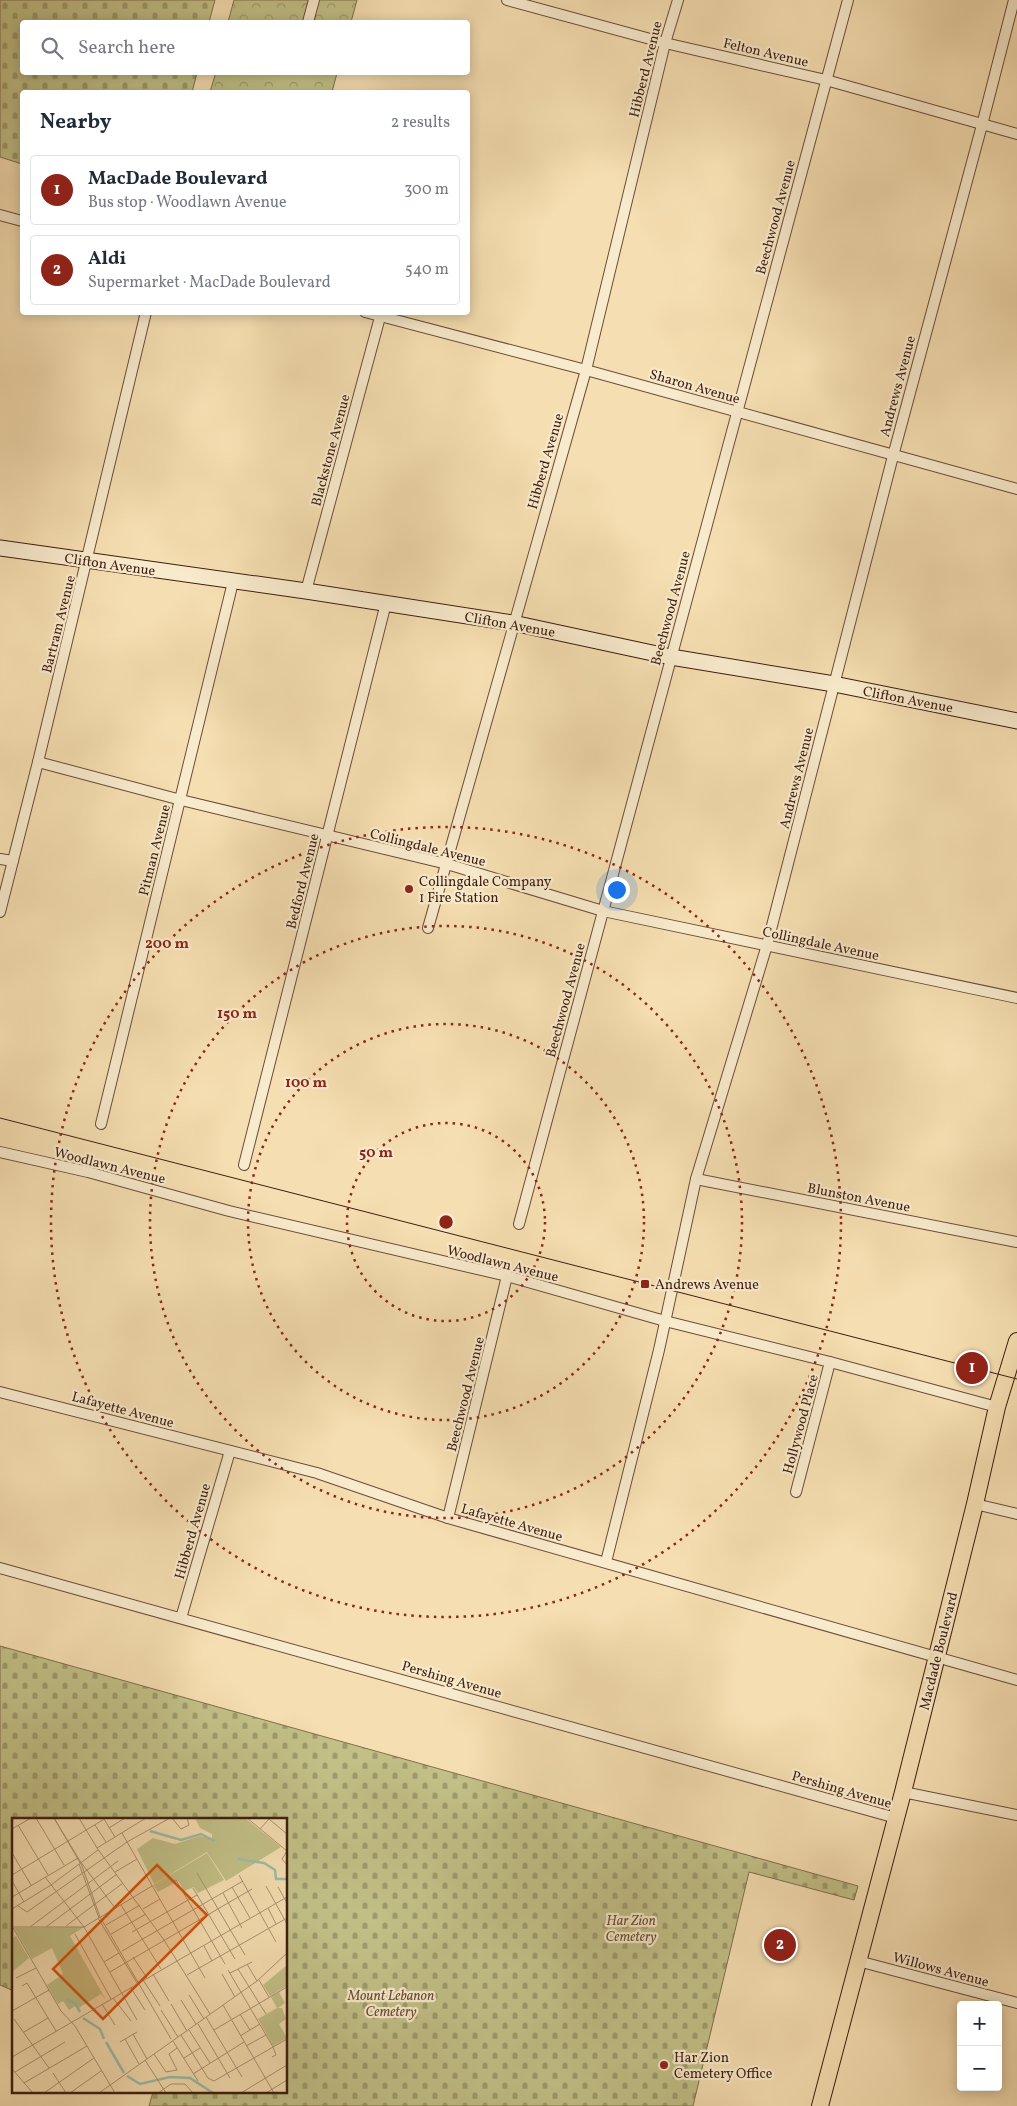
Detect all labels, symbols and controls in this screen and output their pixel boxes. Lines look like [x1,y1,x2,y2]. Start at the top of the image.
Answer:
street label: Hibberd Avenue [625,19,668,120]
search box [20,20,470,75]
icon: search [38,34,66,62]
street label: Felton Avenue [721,34,811,73]
text: Search here [78,35,175,61]
text: Nearby [40,108,111,137]
text: 2 results [391,112,450,134]
street label: Beechwood Avenue [752,158,801,277]
text: MacDade Boulevard [88,166,268,192]
text: 1 [54,179,60,201]
text: 300 m [404,179,449,201]
text: Bus stop · Woodlawn Avenue [88,192,287,214]
text: Aldi [88,246,126,272]
text: 2 [53,259,61,281]
text: 540 m [405,259,449,281]
text: Supermarket · MacDade Boulevard [88,272,331,294]
street label: Andrews Avenue [876,333,921,439]
street label: Sharon Avenue [647,365,742,410]
street label: Blackstone Avenue [307,392,356,509]
street label: Hibberd Avenue [524,411,569,512]
street label: Beechwood Avenue [647,549,696,668]
street label: Clifton Avenue [63,550,157,581]
street label: Bartram Avenue [38,573,81,675]
street label: Clifton Avenue [463,608,557,643]
street label: Clifton Avenue [861,682,955,719]
street label: Andrews Avenue [776,725,819,831]
street label: Pitman Avenue [135,802,176,898]
street label: Collingdale Avenue [368,825,488,872]
street label: Bedford Avenue [282,831,325,931]
place label: Collingdale Company 1 Fire Station [419,873,552,908]
your location [604,877,630,903]
marker: Collingdale Company 1 Fire Station [403,883,415,895]
street label: Collingdale Avenue [761,923,881,966]
text: 200 m [145,934,189,955]
street label: Beechwood Avenue [542,941,591,1060]
text: 150 m [217,1004,257,1025]
text: 100 m [285,1073,328,1094]
street label: Woodlawn Avenue [52,1143,168,1190]
text: 50 m [359,1143,393,1164]
street label: Blunston Avenue [806,1179,912,1218]
centre of rings [437,1213,455,1231]
street label: Woodlawn Avenue [445,1241,561,1288]
place label: Andrews Avenue [655,1276,759,1295]
marker: Andrews Avenue [639,1278,651,1290]
street label: Beechwood Avenue [443,1335,490,1454]
pin: 1 [956,1349,988,1387]
street label: Hollywood Place [779,1372,824,1476]
street label: Lafayette Avenue [69,1388,176,1433]
street label: Hibberd Avenue [171,1481,216,1582]
street label: Lafayette Avenue [459,1500,565,1547]
street label: Macdade Boulevard [916,1590,963,1713]
street label: Pershing Avenue [399,1657,504,1704]
street label: Pershing Avenue [789,1767,894,1814]
inset map [12,1818,288,2094]
park label: Har Zion Cemetery [605,1912,657,1947]
pin: 2 [764,1926,796,1964]
street label: Willows Avenue [890,1948,991,1993]
park label: Mount Lebanon Cemetery [347,1987,434,2022]
map controls [957,2001,1002,2091]
button: + [957,2001,1002,2046]
button: − [957,2046,1002,2091]
place label: Har Zion Cemetery Office [674,2049,773,2084]
marker: Har Zion Cemetery Office [658,2059,670,2071]

